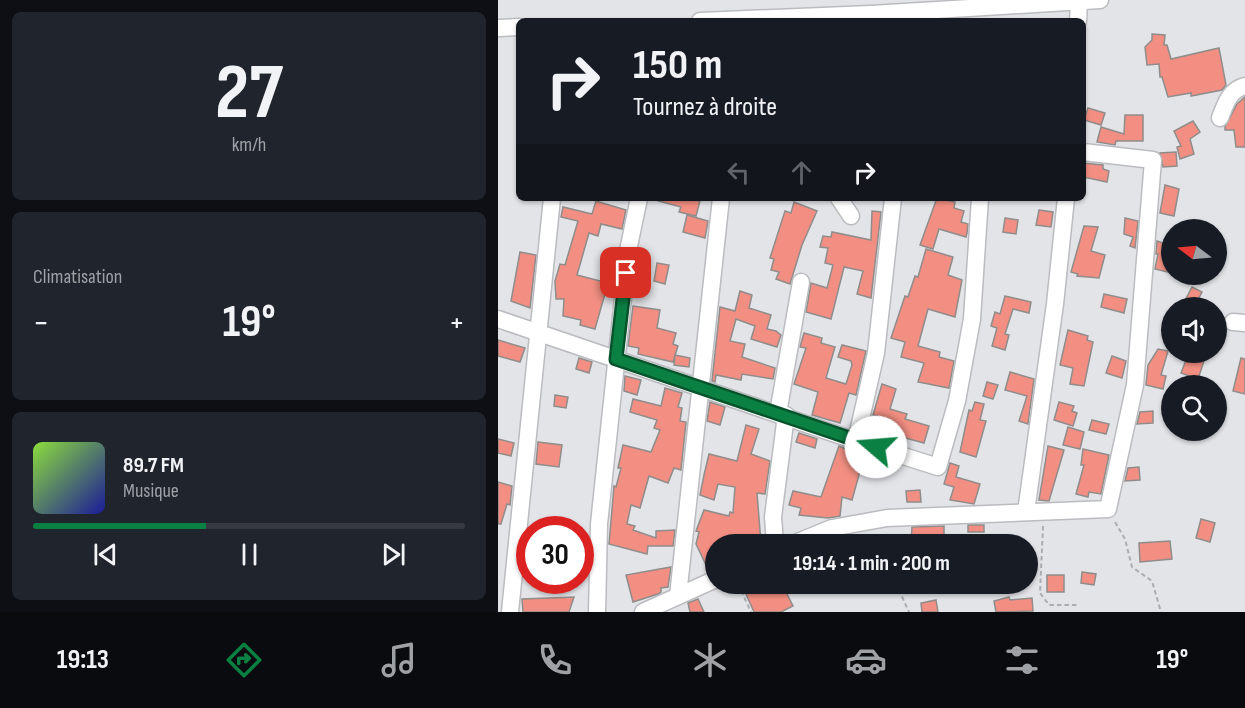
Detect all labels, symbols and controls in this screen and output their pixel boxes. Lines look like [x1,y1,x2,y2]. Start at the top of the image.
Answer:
text: 150 m [633,40,722,91]
icon: right [534,42,612,120]
text: 27 [215,47,283,140]
text: Tournez à droite [633,91,777,123]
text: km/h [232,133,266,157]
icon: left [722,156,755,189]
icon: ahead [785,156,818,189]
icon: right [848,156,881,189]
north arrow [1161,219,1227,285]
map controls [1161,219,1227,441]
pin [600,247,651,298]
icon: arrive [609,256,642,289]
text: Climatisation [33,265,122,289]
text: 19° [222,295,276,350]
button: sound [1161,297,1227,363]
text: − [33,303,49,343]
text: + [449,303,465,343]
button: search [1161,375,1227,441]
position arrow [844,415,908,479]
text: 89.7 FM [123,452,184,479]
text: Musique [123,479,179,503]
speed limit sign: 30 [516,516,594,594]
icon: previous [89,538,122,571]
icon: pause [233,538,266,571]
icon: next [377,538,410,571]
text: 19:14 · 1 min · 200 m [793,550,950,577]
icon: directions [223,639,265,681]
icon: music [378,639,420,681]
icon: phone [534,639,576,681]
icon: climate [689,639,731,681]
icon: car [845,639,887,681]
icon: filters [1001,639,1043,681]
text: 19:13 [57,644,109,676]
text: 19° [1156,644,1188,676]

